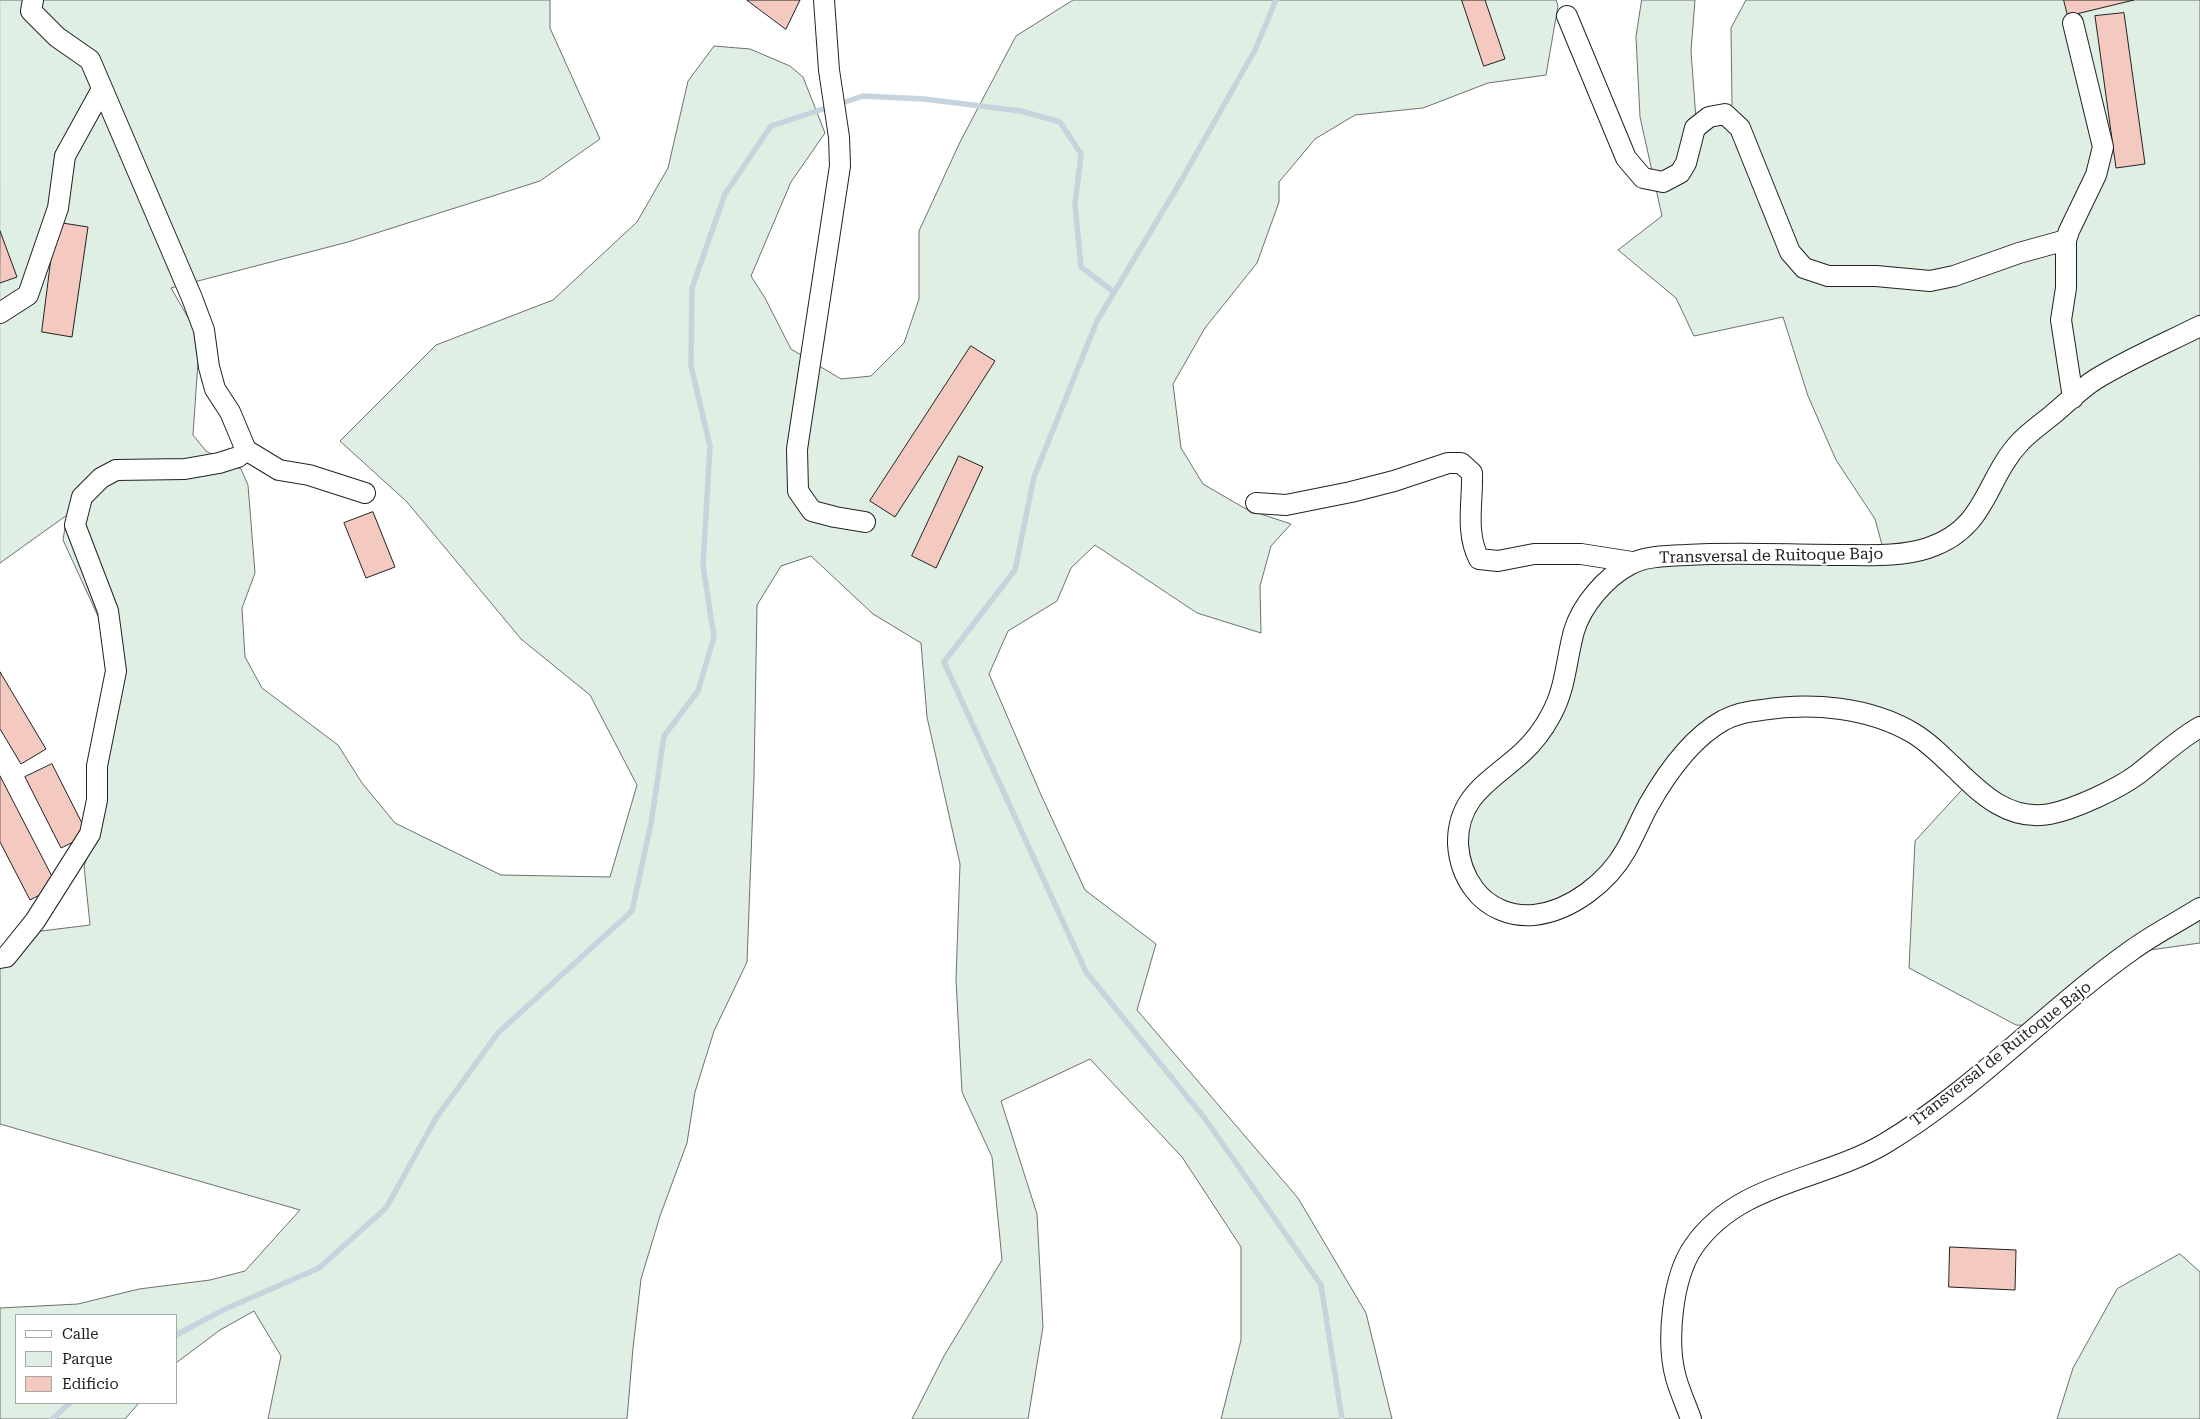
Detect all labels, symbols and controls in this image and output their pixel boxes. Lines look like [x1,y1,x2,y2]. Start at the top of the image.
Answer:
street label: Transversal de Ruitoque Bajo [1659,544,1883,568]
street label: Transversal de Ruitoque Bajo [1907,977,2095,1131]
legend [15,1314,178,1404]
text: Calle [62,1325,98,1343]
text: Parque [62,1350,113,1368]
text: Edificio [62,1375,119,1393]

